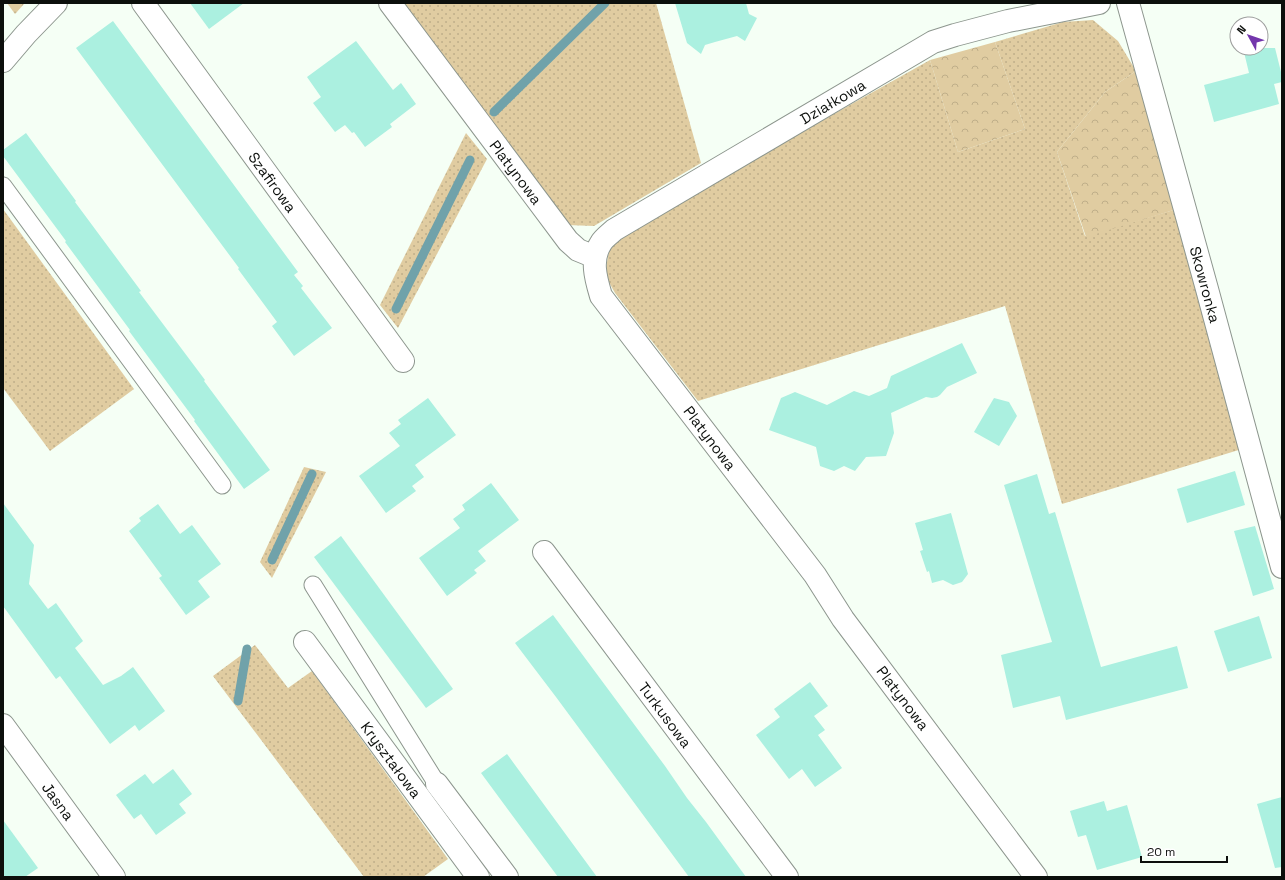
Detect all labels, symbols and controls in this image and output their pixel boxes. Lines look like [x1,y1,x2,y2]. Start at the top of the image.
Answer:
north arrow [1229,16,1269,56]
text: N [1234,22,1249,37]
street label: Działkowa [796,74,869,128]
street label: Platynowa [486,136,547,208]
street label: Szafirowa [245,148,301,216]
street label: Skowronka [1186,244,1225,325]
street label: Platynowa [680,402,741,474]
street label: Platynowa [873,662,934,734]
street label: Turkusowa [635,678,697,752]
street label: Kryształowa [357,718,426,802]
street label: Jasna [38,778,79,824]
scale bar [1141,838,1227,864]
text: 20 m [1147,844,1175,860]

